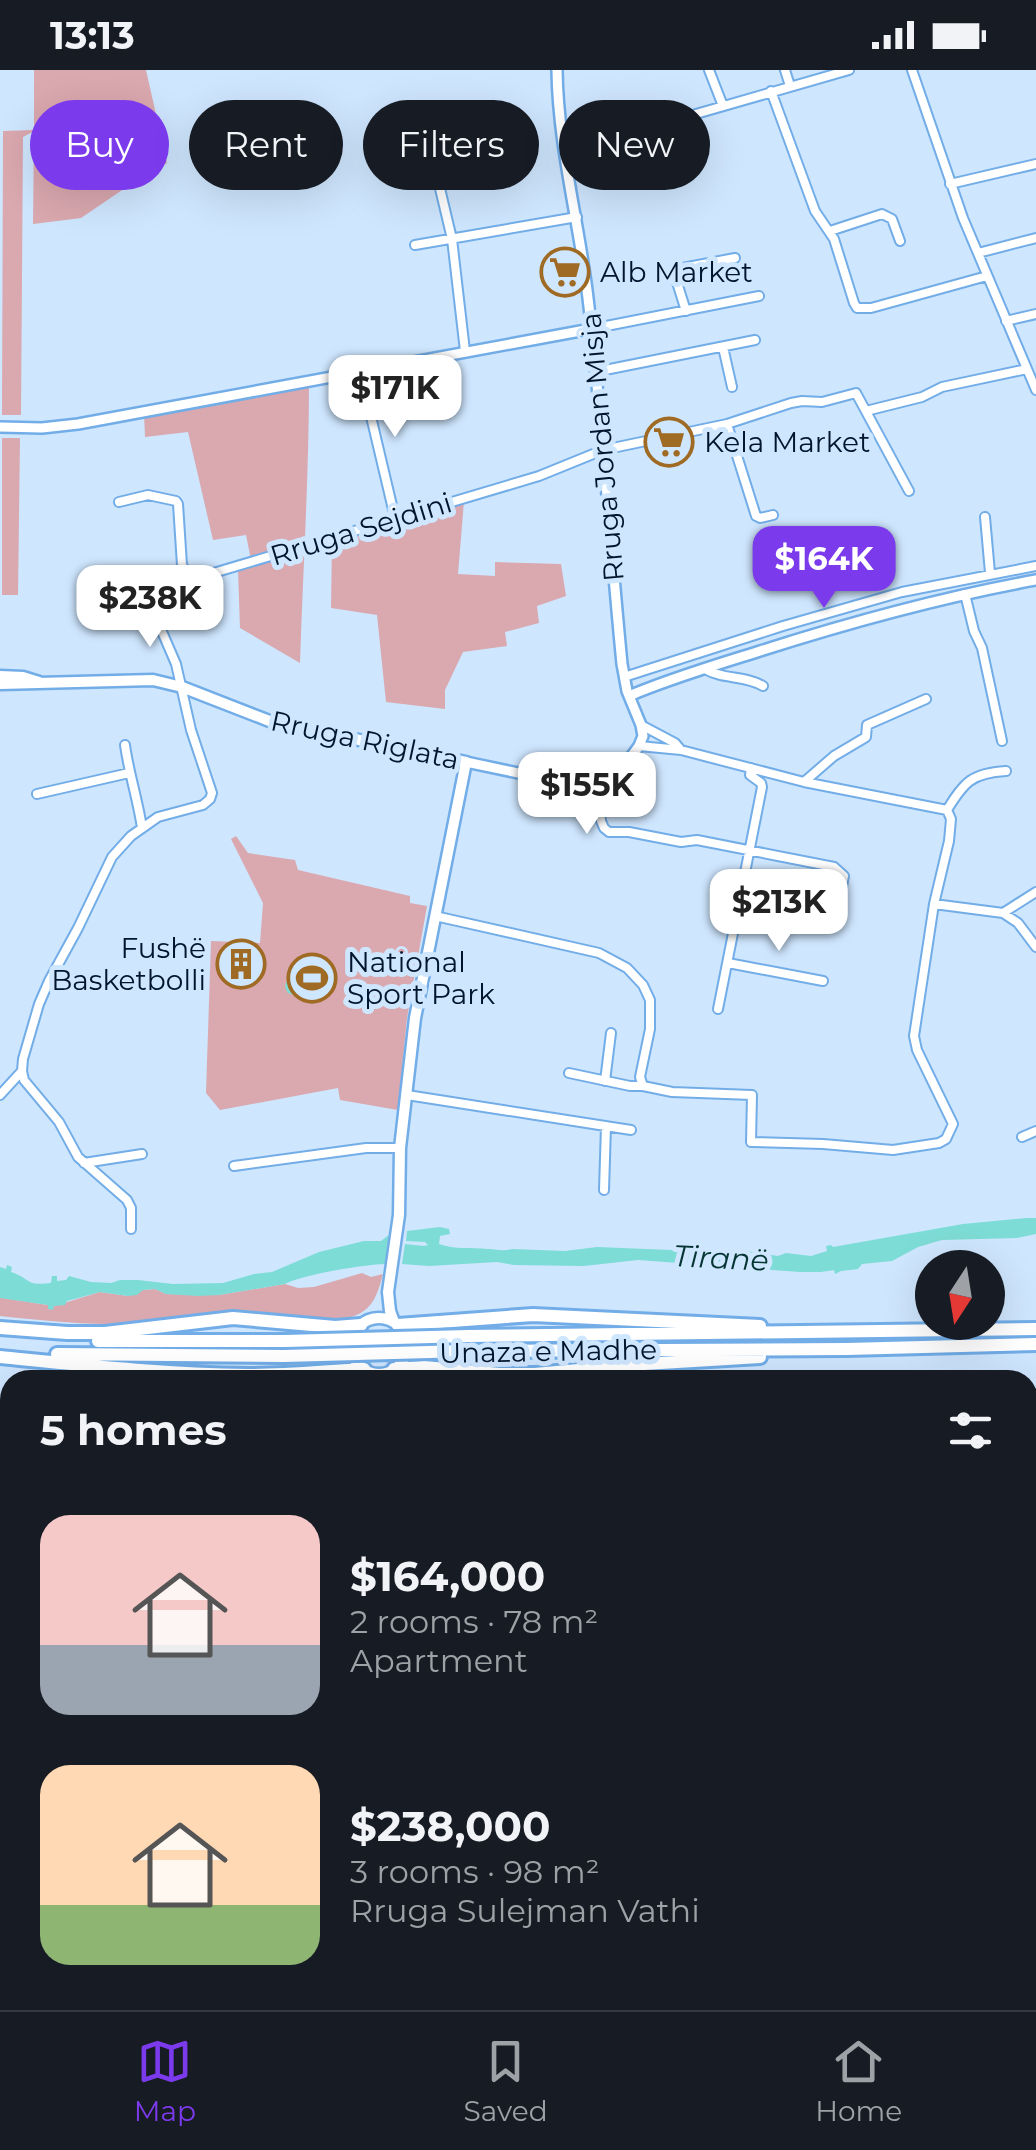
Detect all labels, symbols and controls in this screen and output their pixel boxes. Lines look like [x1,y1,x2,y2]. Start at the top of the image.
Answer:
text: 13:13 [50,12,135,59]
chip: Buy [30,100,169,190]
chip: Rent [189,100,343,190]
chip: Filters [363,100,539,190]
chip: New [559,100,710,190]
supermarket icon: Alb Market [539,246,591,298]
place label: Alb Market [600,255,753,289]
street label: Rruga Jordan Misja [573,311,631,583]
pin: $171K [325,355,465,440]
text: $171K [350,368,440,407]
supermarket icon: Kela Market [643,416,695,468]
place label: Kela Market [704,425,870,459]
street label: Rruga Sejdini [266,485,456,573]
pin: $164K [754,526,894,611]
text: $164K [775,539,873,578]
pin: $238K [80,565,220,650]
text: $238K [98,578,202,617]
street label: Rruga Riglata [268,703,462,777]
pin: $155K [517,752,657,837]
text: $155K [540,765,634,804]
pin: $213K [709,869,849,954]
text: $213K [732,882,826,921]
place label: Fushë Basketbolli [51,931,206,997]
building icon: Fushë Basketbolli [215,938,267,990]
place label: National Sport Park [347,945,495,1011]
sports icon: National Sport Park [286,952,338,1004]
water label: Tiranë [672,1237,770,1279]
north arrow [915,1250,1005,1340]
map controls [915,1250,1005,1340]
street label: Unaza e Madhe [439,1332,657,1370]
icon: filters [943,1403,998,1458]
text: 5 homes [40,1404,227,1456]
text: $164,000 [350,1550,545,1602]
icon: home [120,1555,240,1675]
text: 2 rooms · 78 m² [350,1602,598,1641]
text: Apartment [350,1641,528,1680]
text: $238,000 [350,1800,551,1852]
icon: home [120,1805,240,1925]
text: 3 rooms · 98 m² [350,1852,599,1891]
text: Rruga Sulejman Vathi [350,1891,700,1930]
tab: Map [134,2034,196,2128]
tab: Saved [464,2034,548,2128]
tab: Home [815,2034,902,2128]

